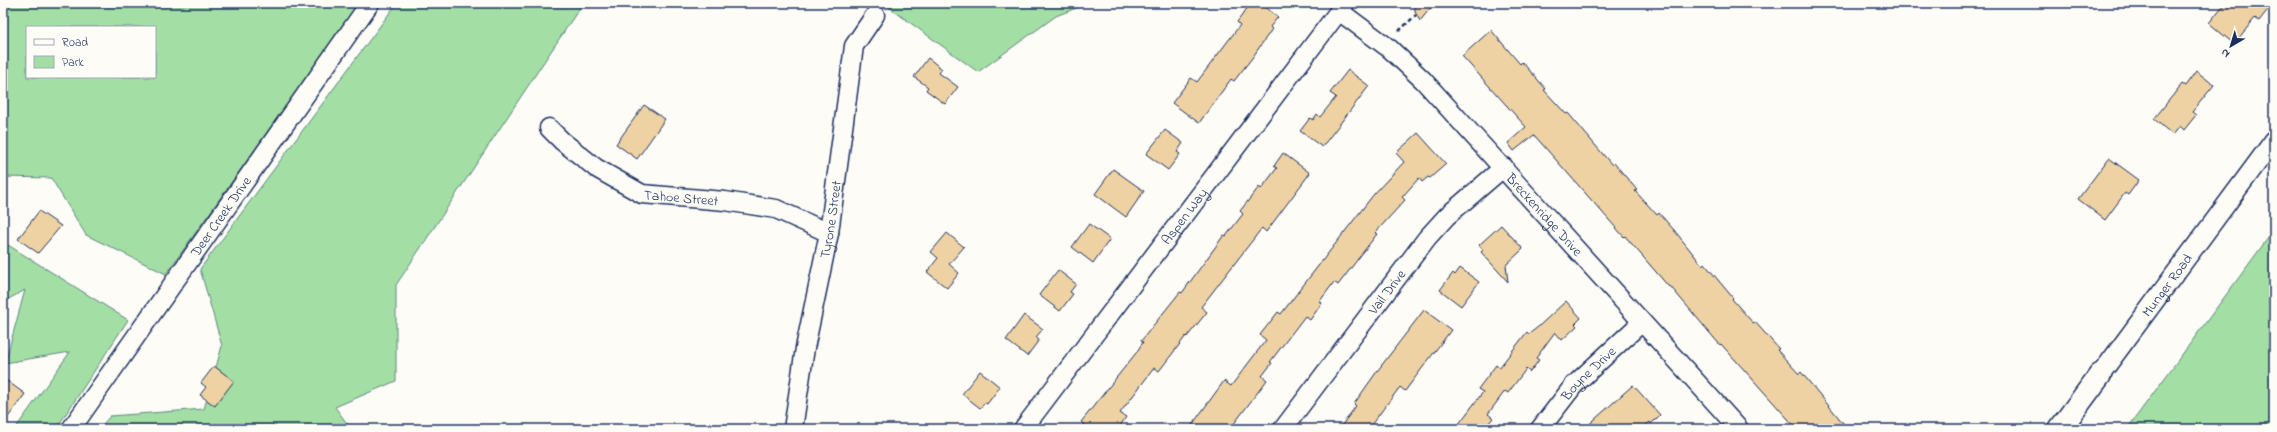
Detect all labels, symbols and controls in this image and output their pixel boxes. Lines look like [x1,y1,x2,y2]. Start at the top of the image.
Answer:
legend [26,26,156,78]
north arrow [2211,26,2251,66]
text: Road [62,34,88,52]
text: N [2218,44,2233,62]
text: Park [62,54,84,72]
street label: Breckenridge Drive [1500,168,1587,262]
street label: Deer Creek Drive [185,172,258,262]
street label: Tyrone Street [815,179,848,260]
street label: Aspen Way [1157,184,1214,250]
street label: Tahoe Street [643,185,719,212]
street label: Munger Road [2137,250,2198,322]
street label: Vail Drive [1363,265,1412,320]
street label: Boyne Drive [1556,341,1622,406]

